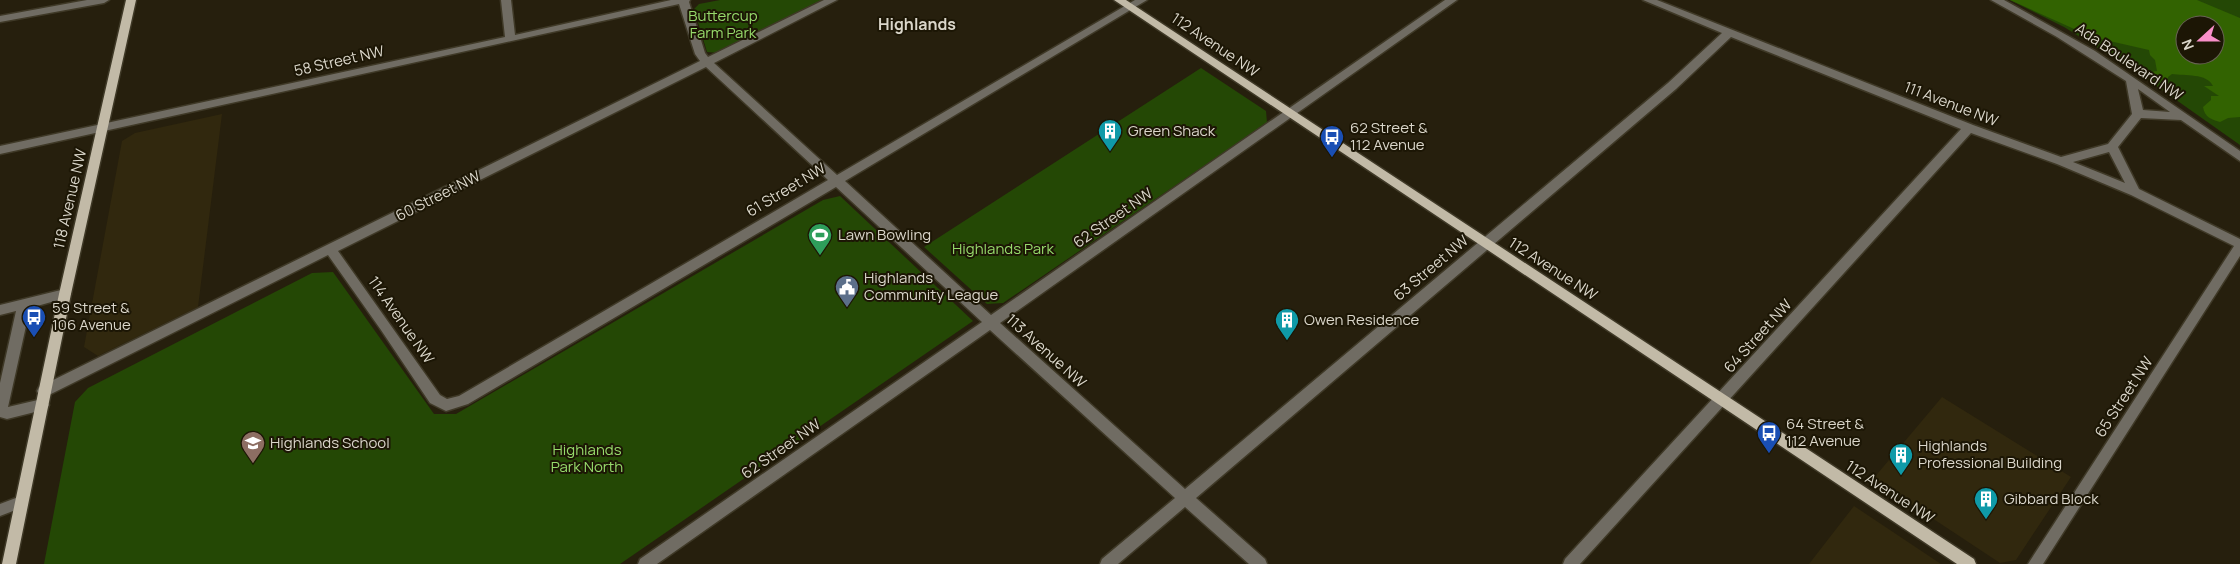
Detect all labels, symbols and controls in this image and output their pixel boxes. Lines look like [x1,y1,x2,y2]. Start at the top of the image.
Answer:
park label: Buttercup Farm Park [688,5,758,43]
street label: 112 Avenue NW [1167,7,1263,82]
district label: Highlands [878,13,956,35]
north arrow [2175,15,2225,65]
street label: Ada Boulevard NW [2072,19,2186,105]
street label: 58 Street NW [292,40,386,81]
street label: 111 Avenue NW [1901,76,2001,131]
place label: 62 Street & 112 Avenue [1350,117,1428,155]
building icon: Green Shack [1097,118,1123,152]
place label: Green Shack [1128,120,1216,141]
bus stop icon: 62 Street & 112 Avenue [1319,124,1345,158]
street label: 118 Avenue NW [48,147,91,251]
street label: 61 Street NW [742,158,829,222]
street label: 60 Street NW [392,165,484,226]
street label: 62 Street NW [1069,183,1157,253]
sports icon: Lawn Bowling [807,222,833,256]
place label: Lawn Bowling [838,224,931,245]
street label: 63 Street NW [1389,230,1473,305]
street label: 112 Avenue NW [1505,232,1602,305]
park label: Highlands Park [952,238,1055,259]
place label: Highlands Community League [864,267,998,305]
street label: 114 Avenue NW [363,272,439,368]
public building icon: Highlands Community League [834,274,860,308]
street label: 64 Street NW [1719,294,1796,377]
place label: 59 Street & 106 Avenue [52,297,131,335]
bus stop icon: 59 Street & 106 Avenue [21,304,47,338]
building icon: Owen Residence [1274,307,1300,341]
street label: 113 Avenue NW [1002,309,1091,392]
place label: Owen Residence [1304,309,1419,330]
street label: 65 Street NW [2090,352,2158,441]
place label: 64 Street & 112 Avenue [1786,413,1864,451]
street label: 62 Street NW [737,414,825,484]
bus stop icon: 64 Street & 112 Avenue [1756,420,1782,454]
school or university icon: Highlands School [240,430,266,464]
place label: Highlands School [270,432,390,453]
place label: Highlands Professional Building [1918,435,2062,473]
park label: Highlands Park North [551,439,623,477]
building icon: Highlands Professional Building [1888,442,1914,476]
street label: 112 Avenue NW [1842,455,1939,528]
building icon: Gibbard Block [1973,486,1999,520]
place label: Gibbard Block [2004,488,2099,509]

